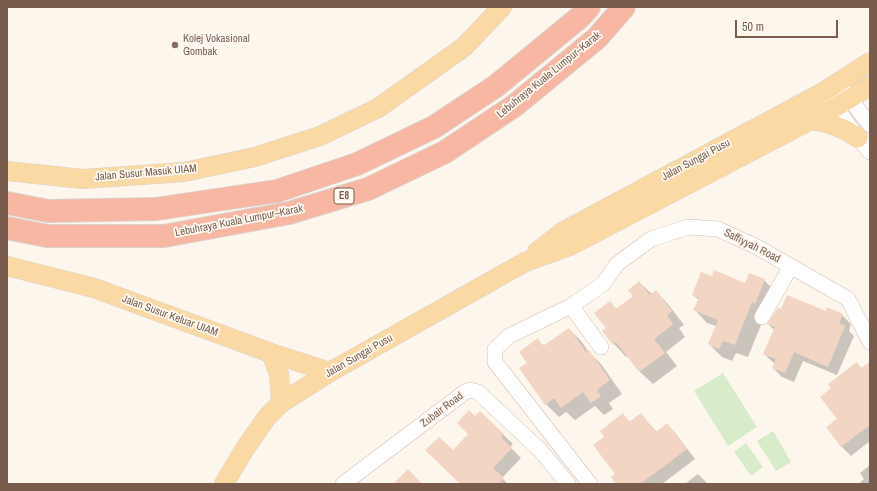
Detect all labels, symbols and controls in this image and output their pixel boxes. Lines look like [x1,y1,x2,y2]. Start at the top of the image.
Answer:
scale bar [737,12,840,38]
text: 50 m [742,19,764,35]
street label: Lebuhraya Kuala Lumpur–Karak [494,29,604,121]
place label: Kolej Vokasional Gombak [183,32,250,58]
marker: Kolej Vokasional Gombak [170,40,180,50]
street label: Jalan Sungai Pusu [659,136,733,184]
street label: Jalan Susur Masuk UIAM [95,162,197,184]
road number: E8 [334,188,354,204]
street label: Lebuhraya Kuala Lumpur–Karak [174,202,304,240]
street label: Saffiyyah Road [722,226,782,266]
street label: Jalan Susur Keluar UIAM [120,292,220,340]
street label: Jalan Sungai Pusu [323,331,395,381]
street label: Zubair Road [418,390,466,430]

